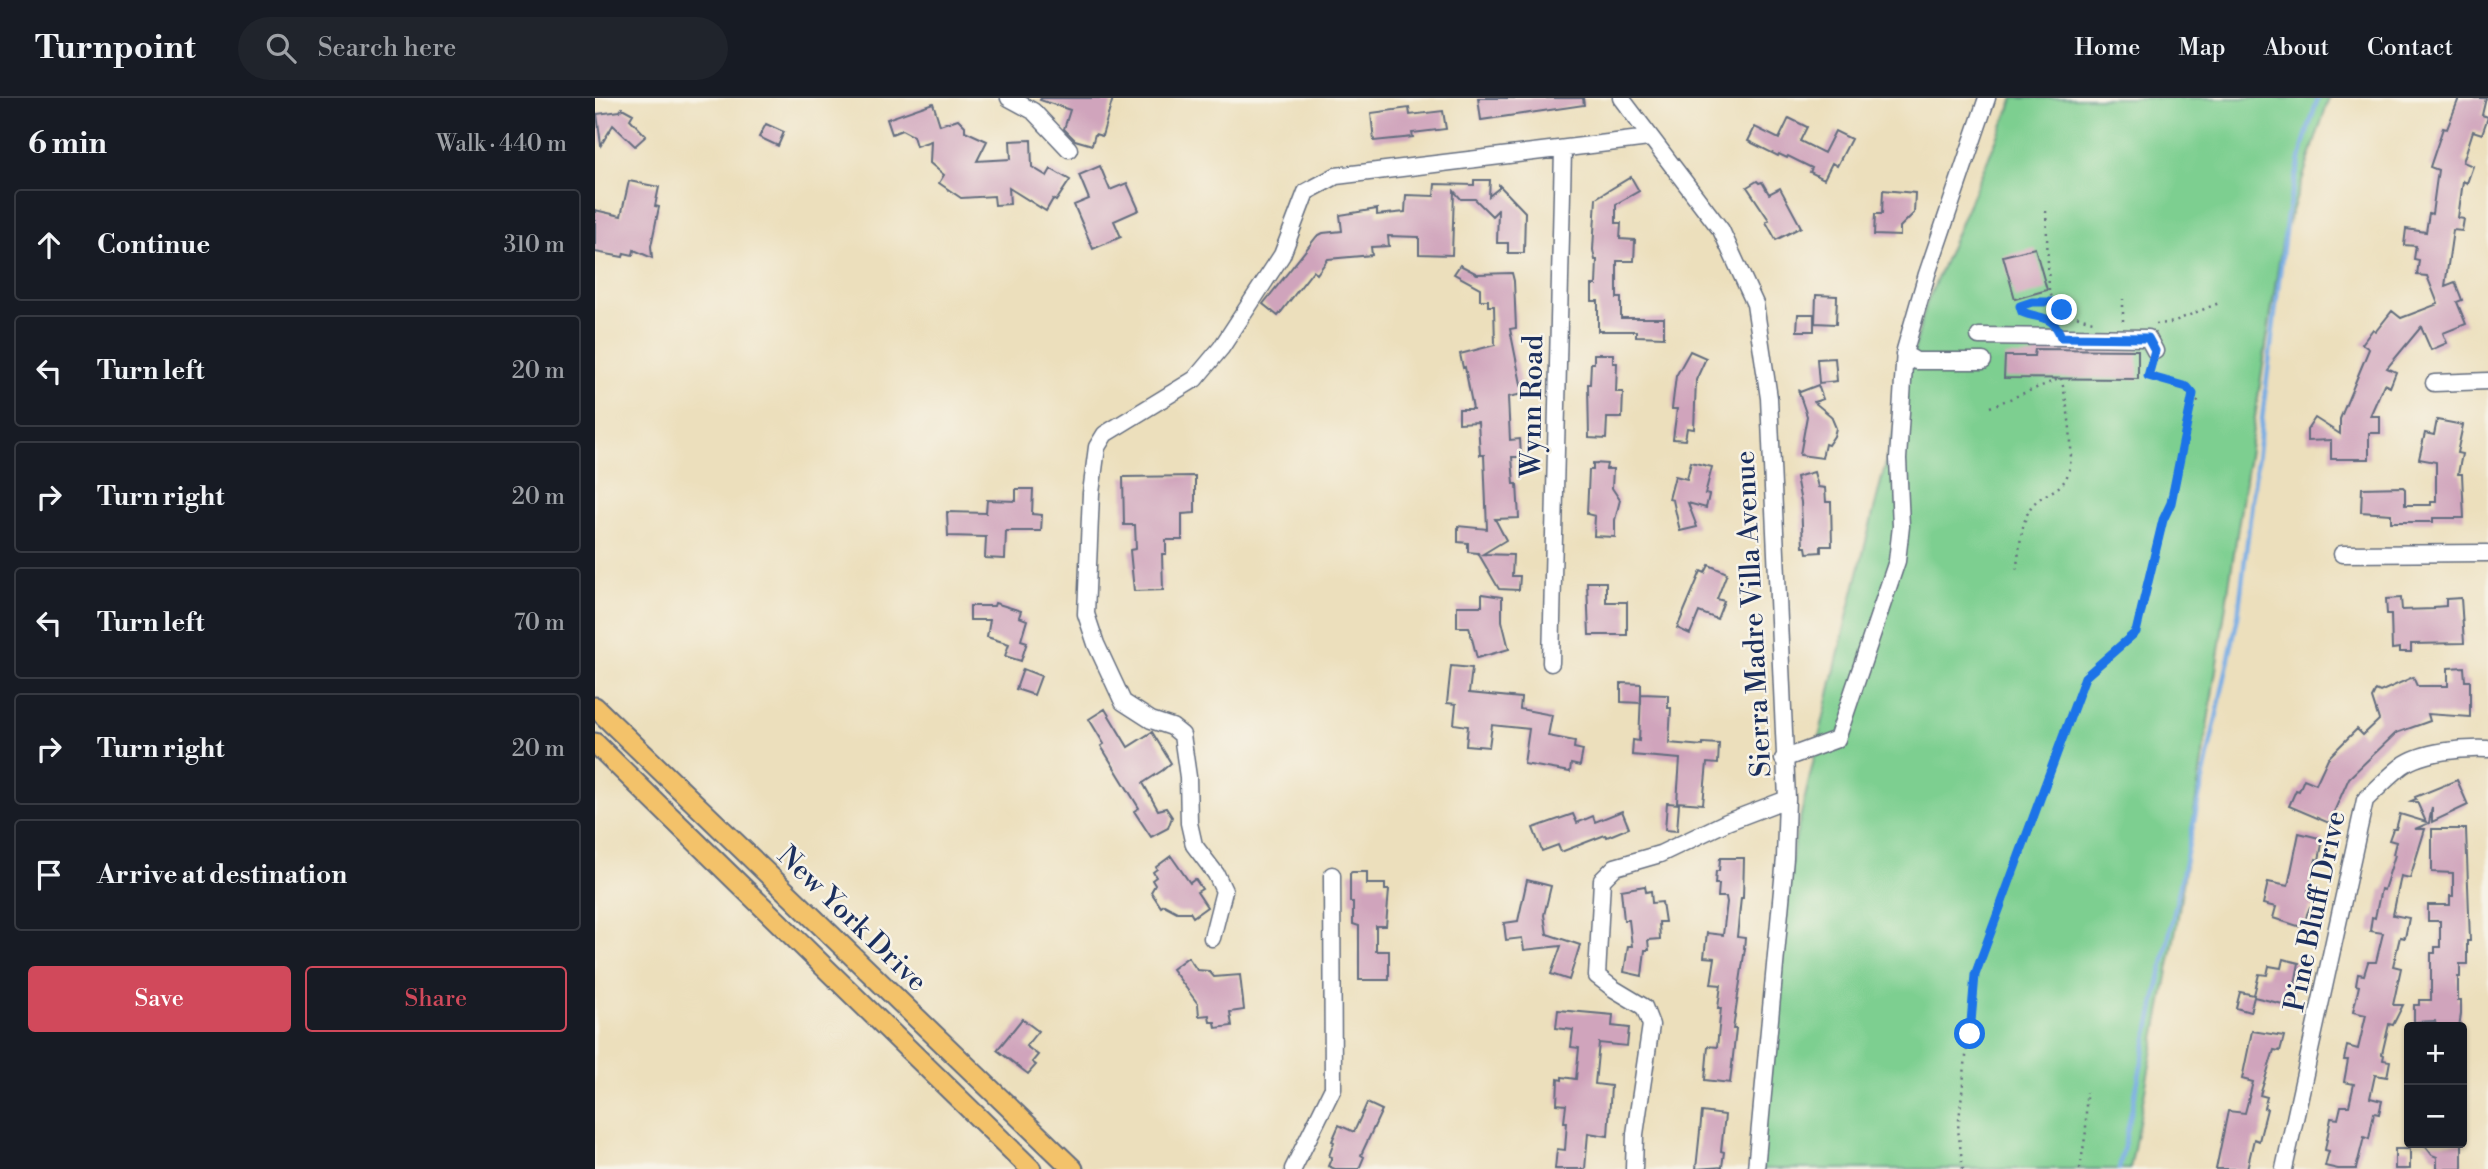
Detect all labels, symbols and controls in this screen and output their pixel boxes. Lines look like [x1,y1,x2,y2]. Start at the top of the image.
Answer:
search box [238,17,728,80]
text: Turnpoint [35,28,196,69]
icon: search [262,29,300,67]
text: Search here [318,32,456,64]
text: Home [2075,33,2140,63]
text: Map [2178,33,2226,63]
text: About [2264,33,2329,63]
text: Contact [2367,33,2453,63]
text: 6 min [28,125,107,163]
text: Walk · 440 m [436,130,567,158]
icon: ahead [30,226,68,264]
text: Continue [97,229,210,261]
text: 310 m [504,231,565,259]
route end [2046,294,2077,325]
street label: Wynn Road [1514,334,1551,479]
icon: left [30,352,68,390]
text: Turn left [97,355,205,387]
text: 20 m [512,357,565,385]
street label: Sierra Madre Villa Avenue [1727,450,1780,778]
icon: right [30,478,68,516]
text: Turn right [97,481,225,513]
text: 20 m [512,483,565,511]
icon: left [30,604,68,642]
text: Turn left [97,607,205,639]
text: 70 m [514,609,565,637]
icon: right [30,730,68,768]
text: Turn right [97,733,225,765]
text: 20 m [512,735,565,763]
street label: Pine Bluff Drive [2277,808,2354,1015]
street label: New York Drive [770,839,934,999]
icon: arrive [30,856,68,894]
text: Arrive at destination [97,859,347,891]
button: Save [28,966,291,1032]
button: Share [305,966,567,1032]
route start [1954,1018,1985,1049]
map controls [2404,1022,2467,1148]
button: + [2404,1022,2467,1085]
button: − [2404,1085,2467,1148]

